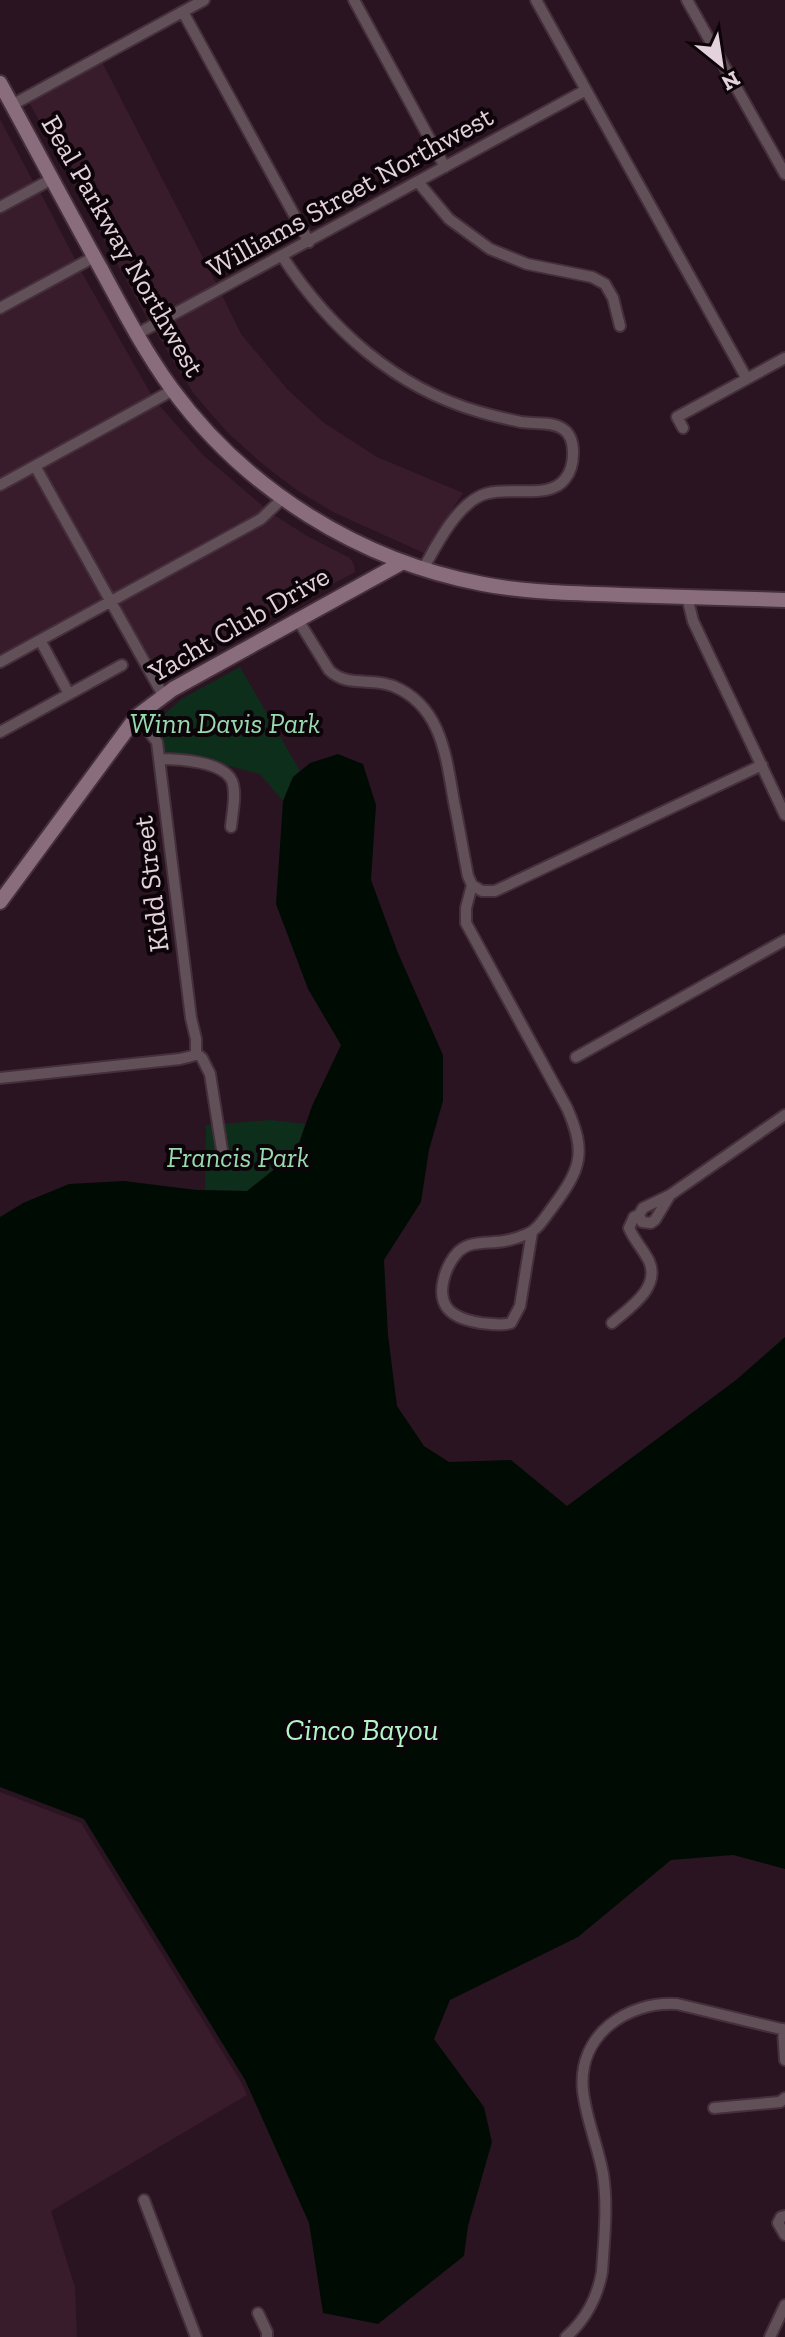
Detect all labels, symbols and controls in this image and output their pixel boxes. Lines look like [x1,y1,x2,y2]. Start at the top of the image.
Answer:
north arrow [681,24,761,104]
text: N [717,65,745,97]
street label: Williams Street Northwest [201,99,499,284]
street label: Beal Parkway Northwest [35,110,212,383]
street label: Yacht Club Drive [142,559,335,689]
park label: Winn Davis Park [130,707,320,740]
street label: Kidd Street [126,814,176,954]
park label: Francis Park [167,1141,309,1174]
water label: Cinco Bayou [285,1712,439,1748]

